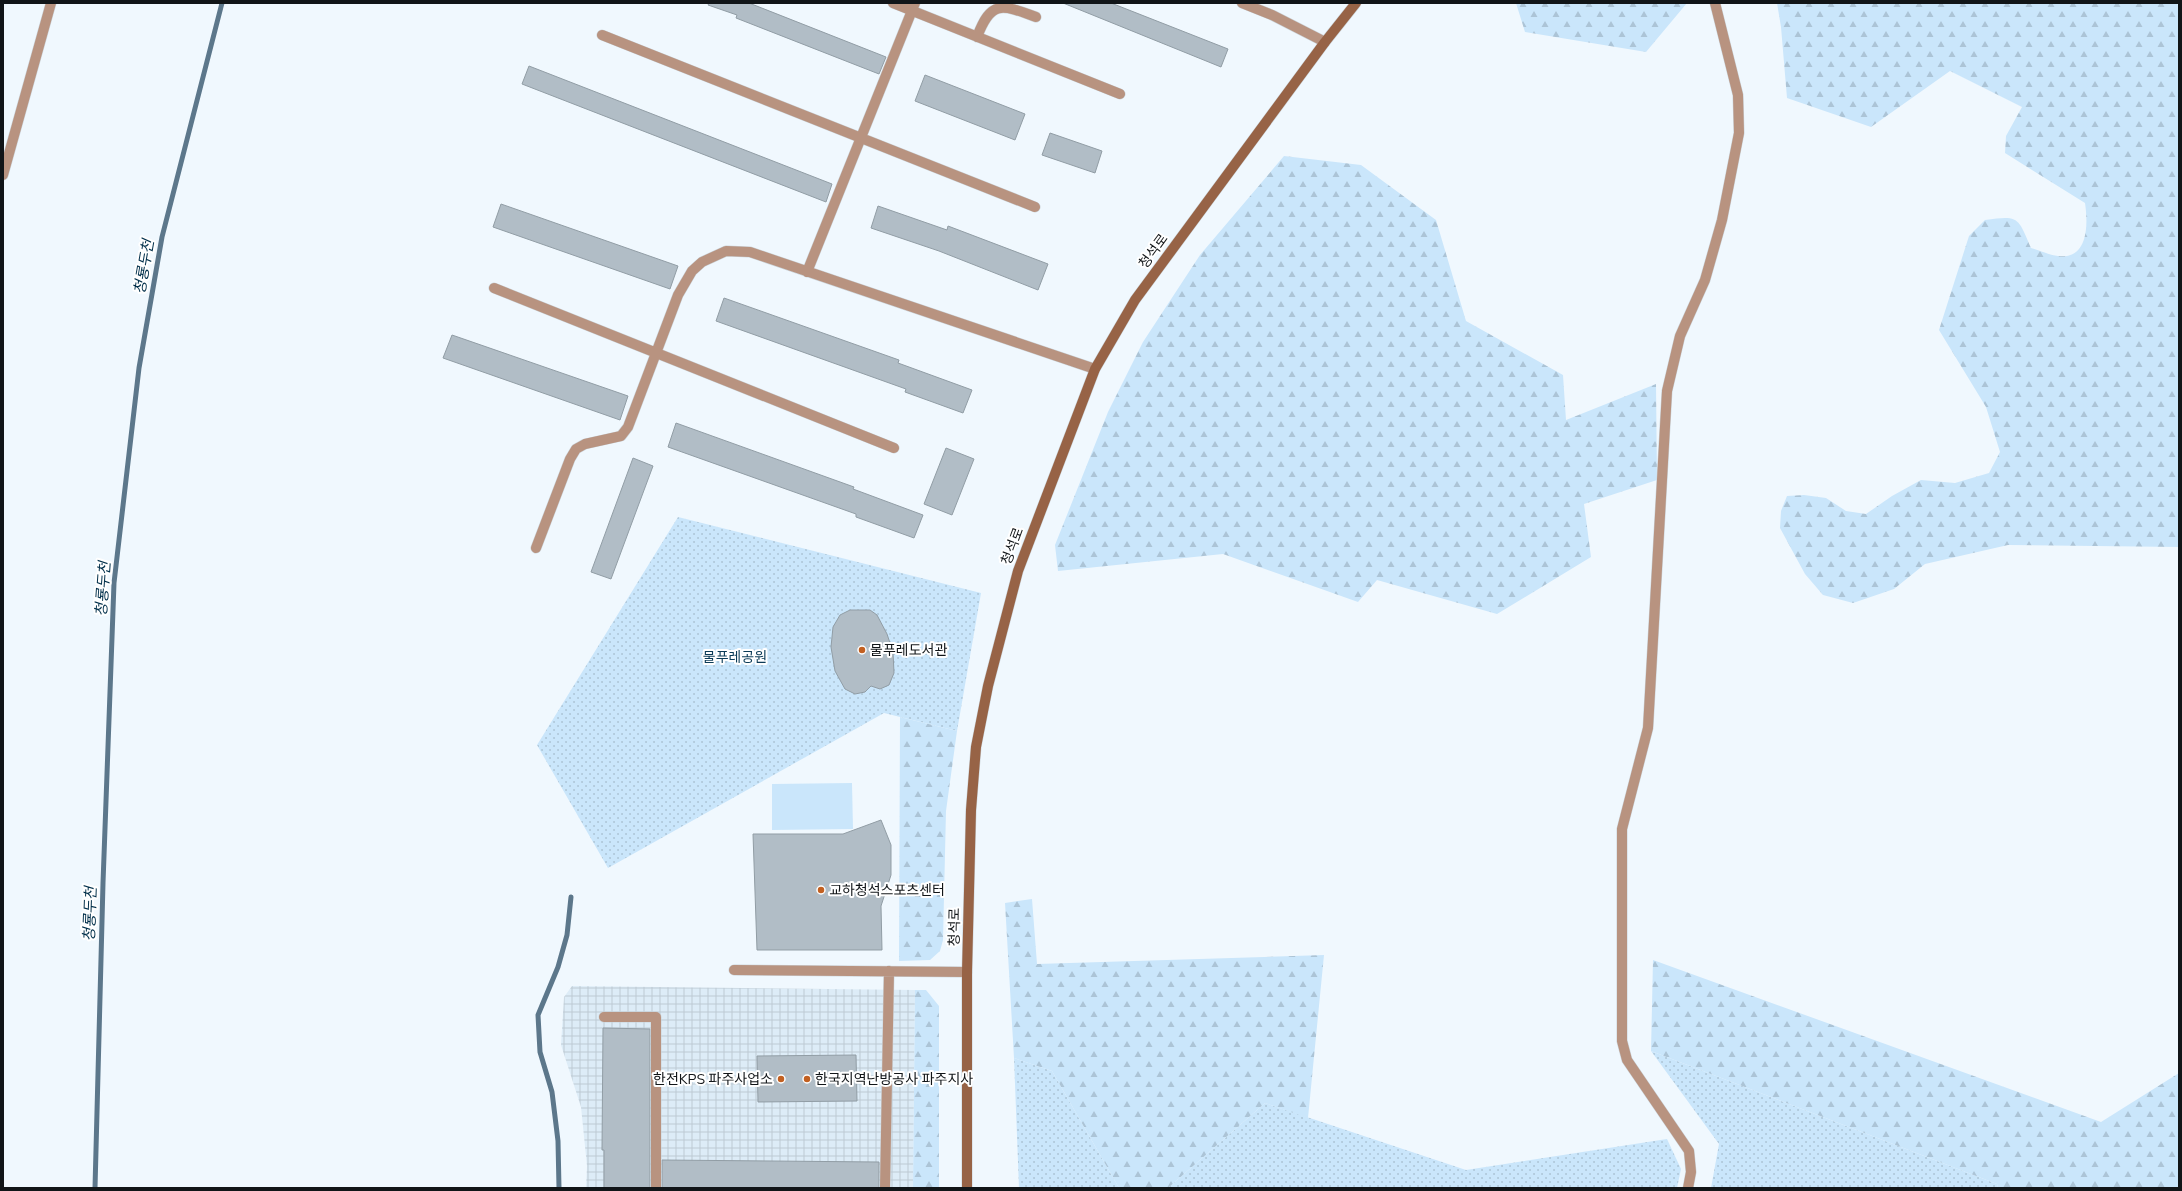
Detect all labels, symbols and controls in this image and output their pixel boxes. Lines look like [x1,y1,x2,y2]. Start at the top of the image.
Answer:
street label: 청석로 [1134,230,1173,273]
water label: 청룡두천 [129,236,159,296]
street label: 청석로 [997,525,1028,568]
water label: 청룡두천 [91,559,115,617]
place label: 물푸레도서관 [870,641,947,660]
marker: 물푸레도서관 [857,645,867,655]
park label: 물푸레공원 [703,648,767,667]
place label: 교하청석스포츠센터 [829,881,945,900]
water label: 청룡두천 [79,884,101,942]
marker: 교하청석스포츠센터 [816,885,826,895]
street label: 청석로 [945,907,964,946]
place label: 한전KPS 파주사업소 [653,1070,773,1089]
place label: 한국지역난방공사 파주지사 [815,1070,973,1089]
marker: 한전KPS 파주사업소 [776,1074,786,1084]
marker: 한국지역난방공사 파주지사 [802,1074,812,1084]

